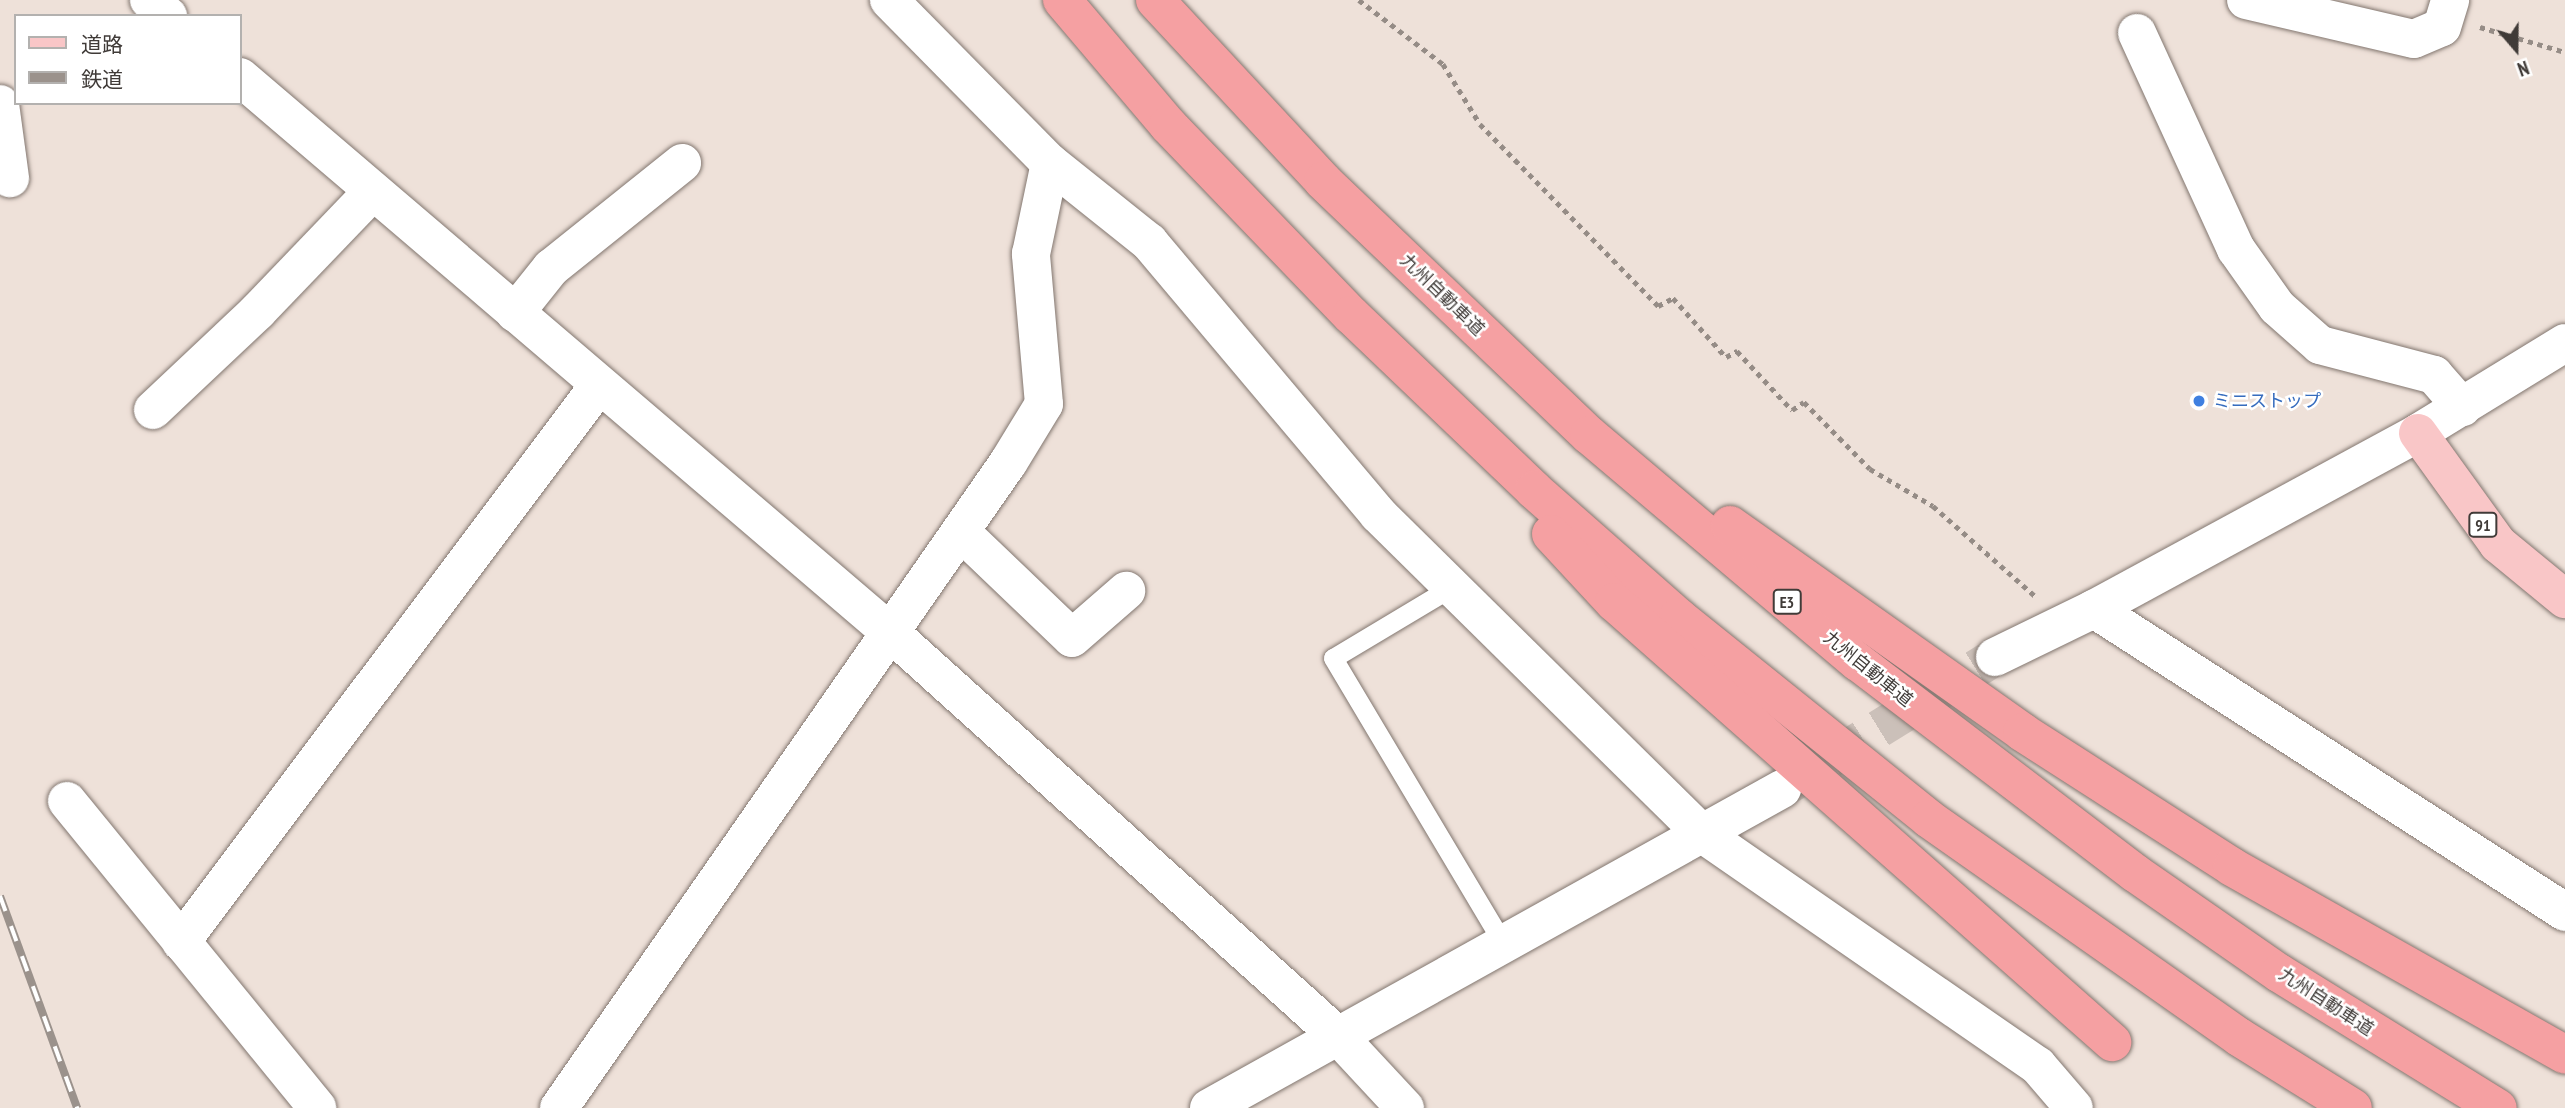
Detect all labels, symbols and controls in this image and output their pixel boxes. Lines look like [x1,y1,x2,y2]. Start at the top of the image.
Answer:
legend [14,14,242,105]
north arrow [2481,14,2551,84]
text: 道路 [81,31,123,58]
text: N [2514,56,2532,82]
text: 鉄道 [81,66,123,93]
street label: 九州自動車道 [1396,250,1488,340]
place label: ミニストップ [2213,390,2321,412]
marker: ミニストップ [2191,393,2207,409]
road number: 91 [2467,512,2499,538]
road number: E3 [1771,590,1803,614]
street label: 九州自動車道 [1819,627,1917,711]
street label: 九州自動車道 [2275,964,2377,1040]

